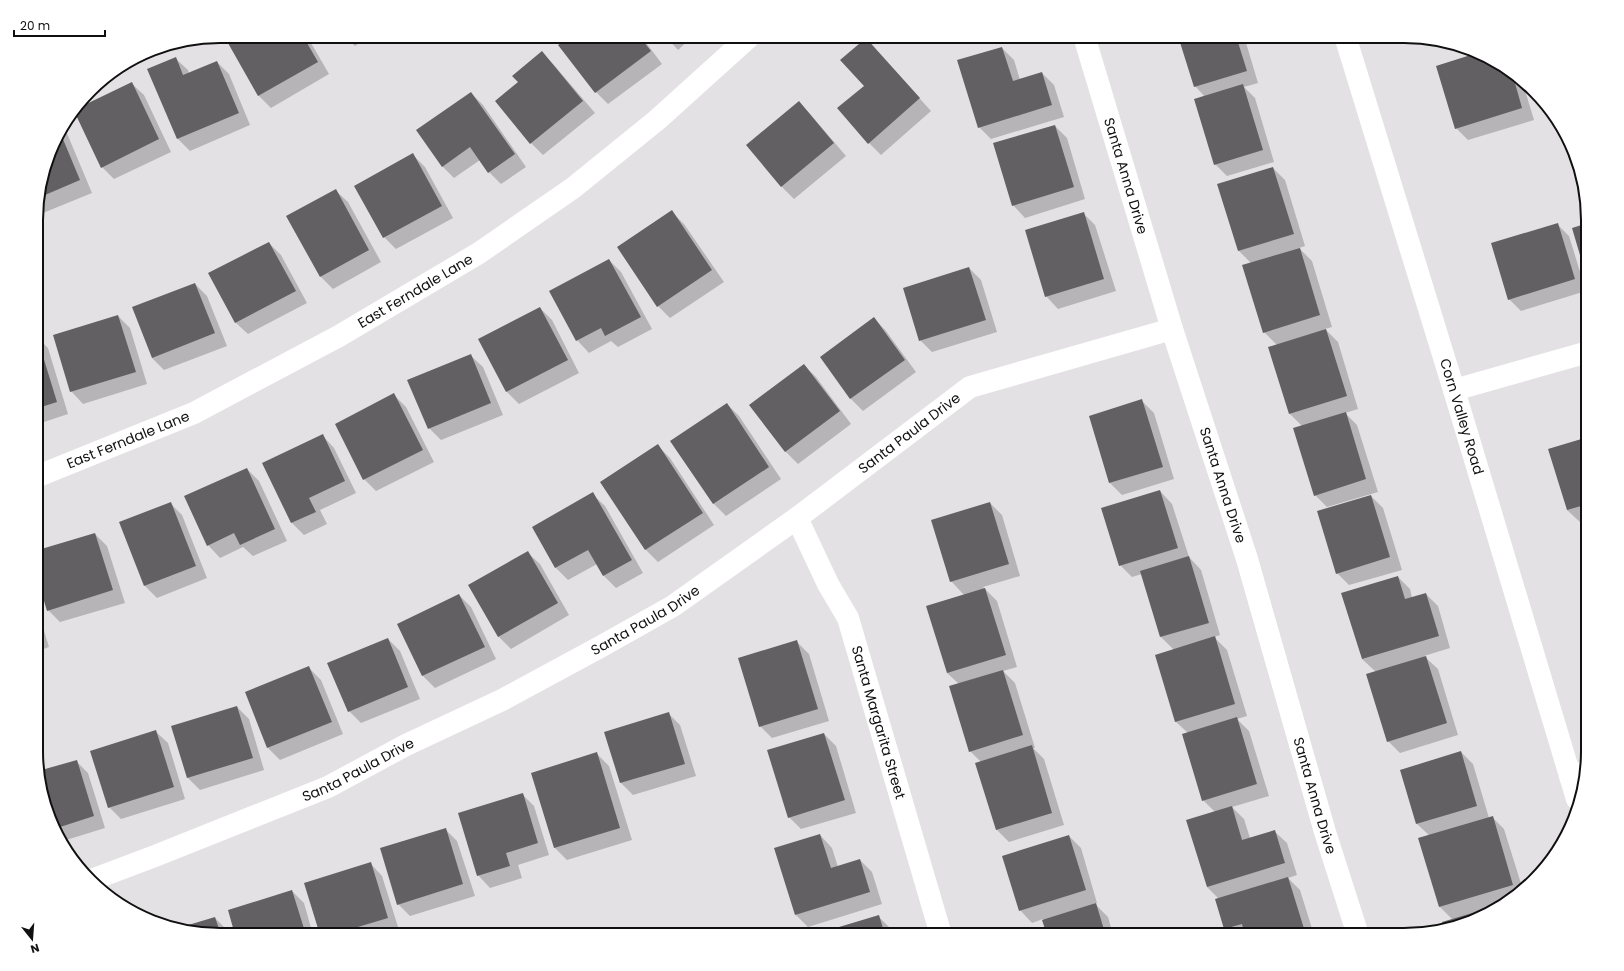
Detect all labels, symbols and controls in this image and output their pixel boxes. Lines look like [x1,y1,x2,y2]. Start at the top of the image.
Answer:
scale bar [14,12,105,38]
text: 20 m [20,17,50,34]
street label: Santa Anna Drive [1099,115,1153,237]
street label: East Ferndale Lane [354,249,477,333]
street label: Corn Valley Road [1435,356,1489,477]
street label: Santa Paula Drive [854,388,965,478]
street label: East Ferndale Lane [64,406,193,473]
street label: Santa Anna Drive [1195,425,1251,546]
street label: Santa Paula Drive [587,580,704,660]
street label: Santa Margarita Street [847,643,911,801]
street label: Santa Paula Drive [299,733,417,806]
street label: Santa Anna Drive [1288,735,1342,857]
north arrow [12,919,52,959]
text: N [29,940,41,957]

